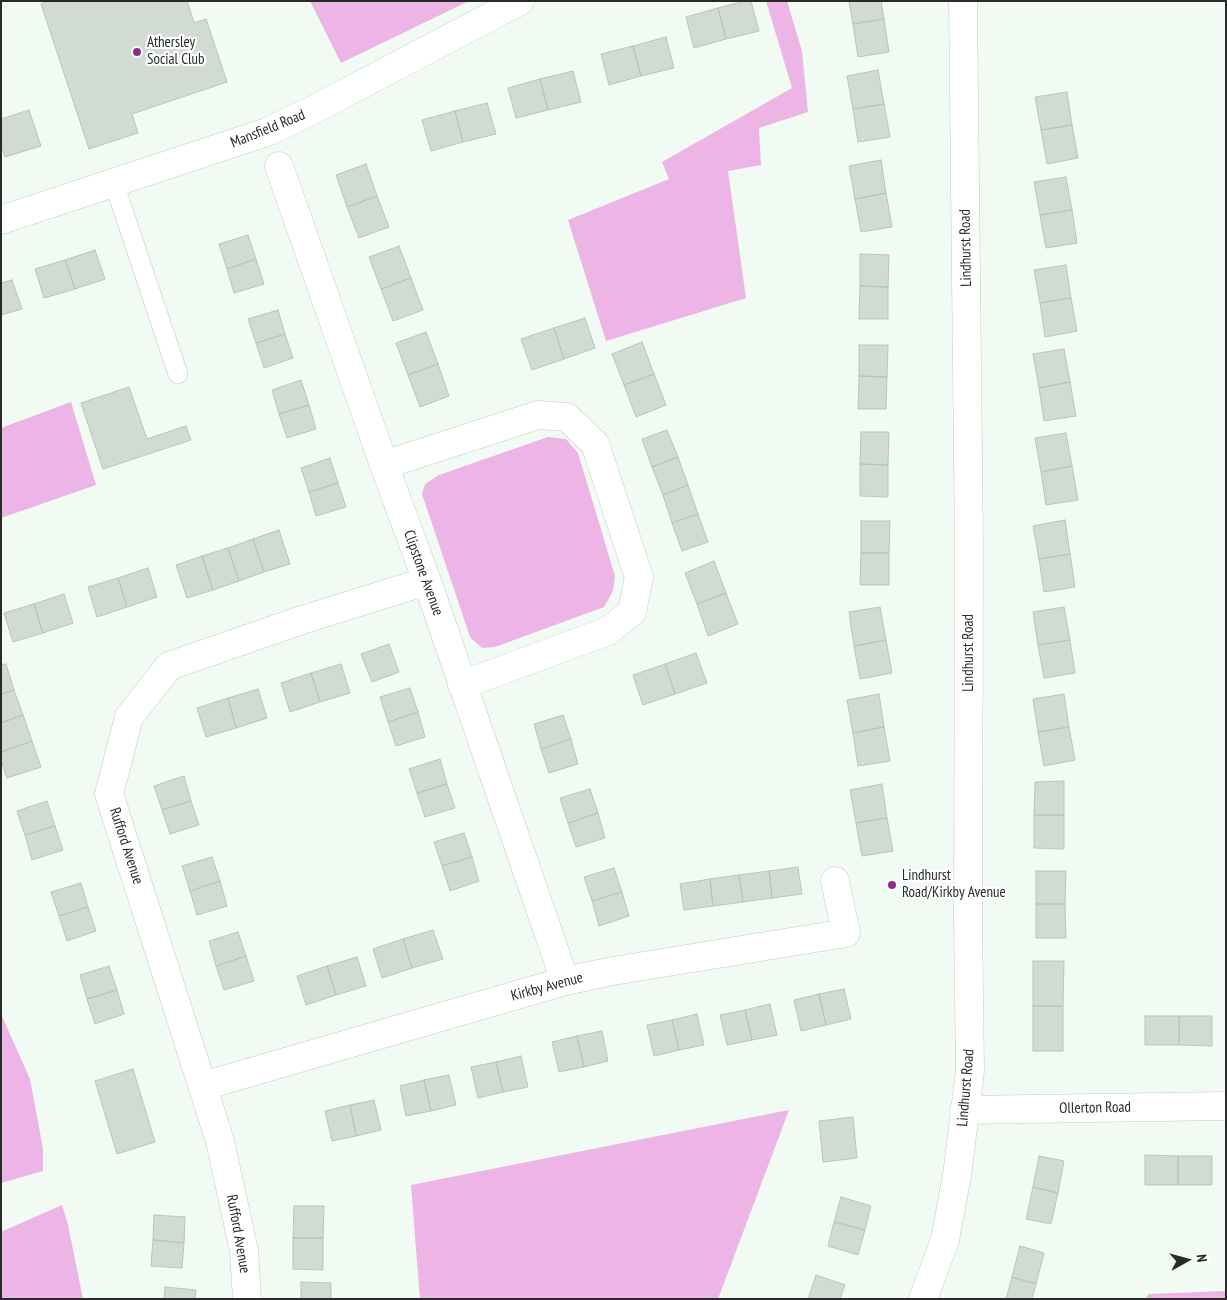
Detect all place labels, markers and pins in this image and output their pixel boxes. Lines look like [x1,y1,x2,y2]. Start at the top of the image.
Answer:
place label: Athersley Social Club [147,34,205,69]
marker: Athersley Social Club [131,46,143,58]
place label: Lindhurst Road/Kirkby Avenue [902,867,1006,902]
marker: Lindhurst Road/Kirkby Avenue [886,879,898,891]

